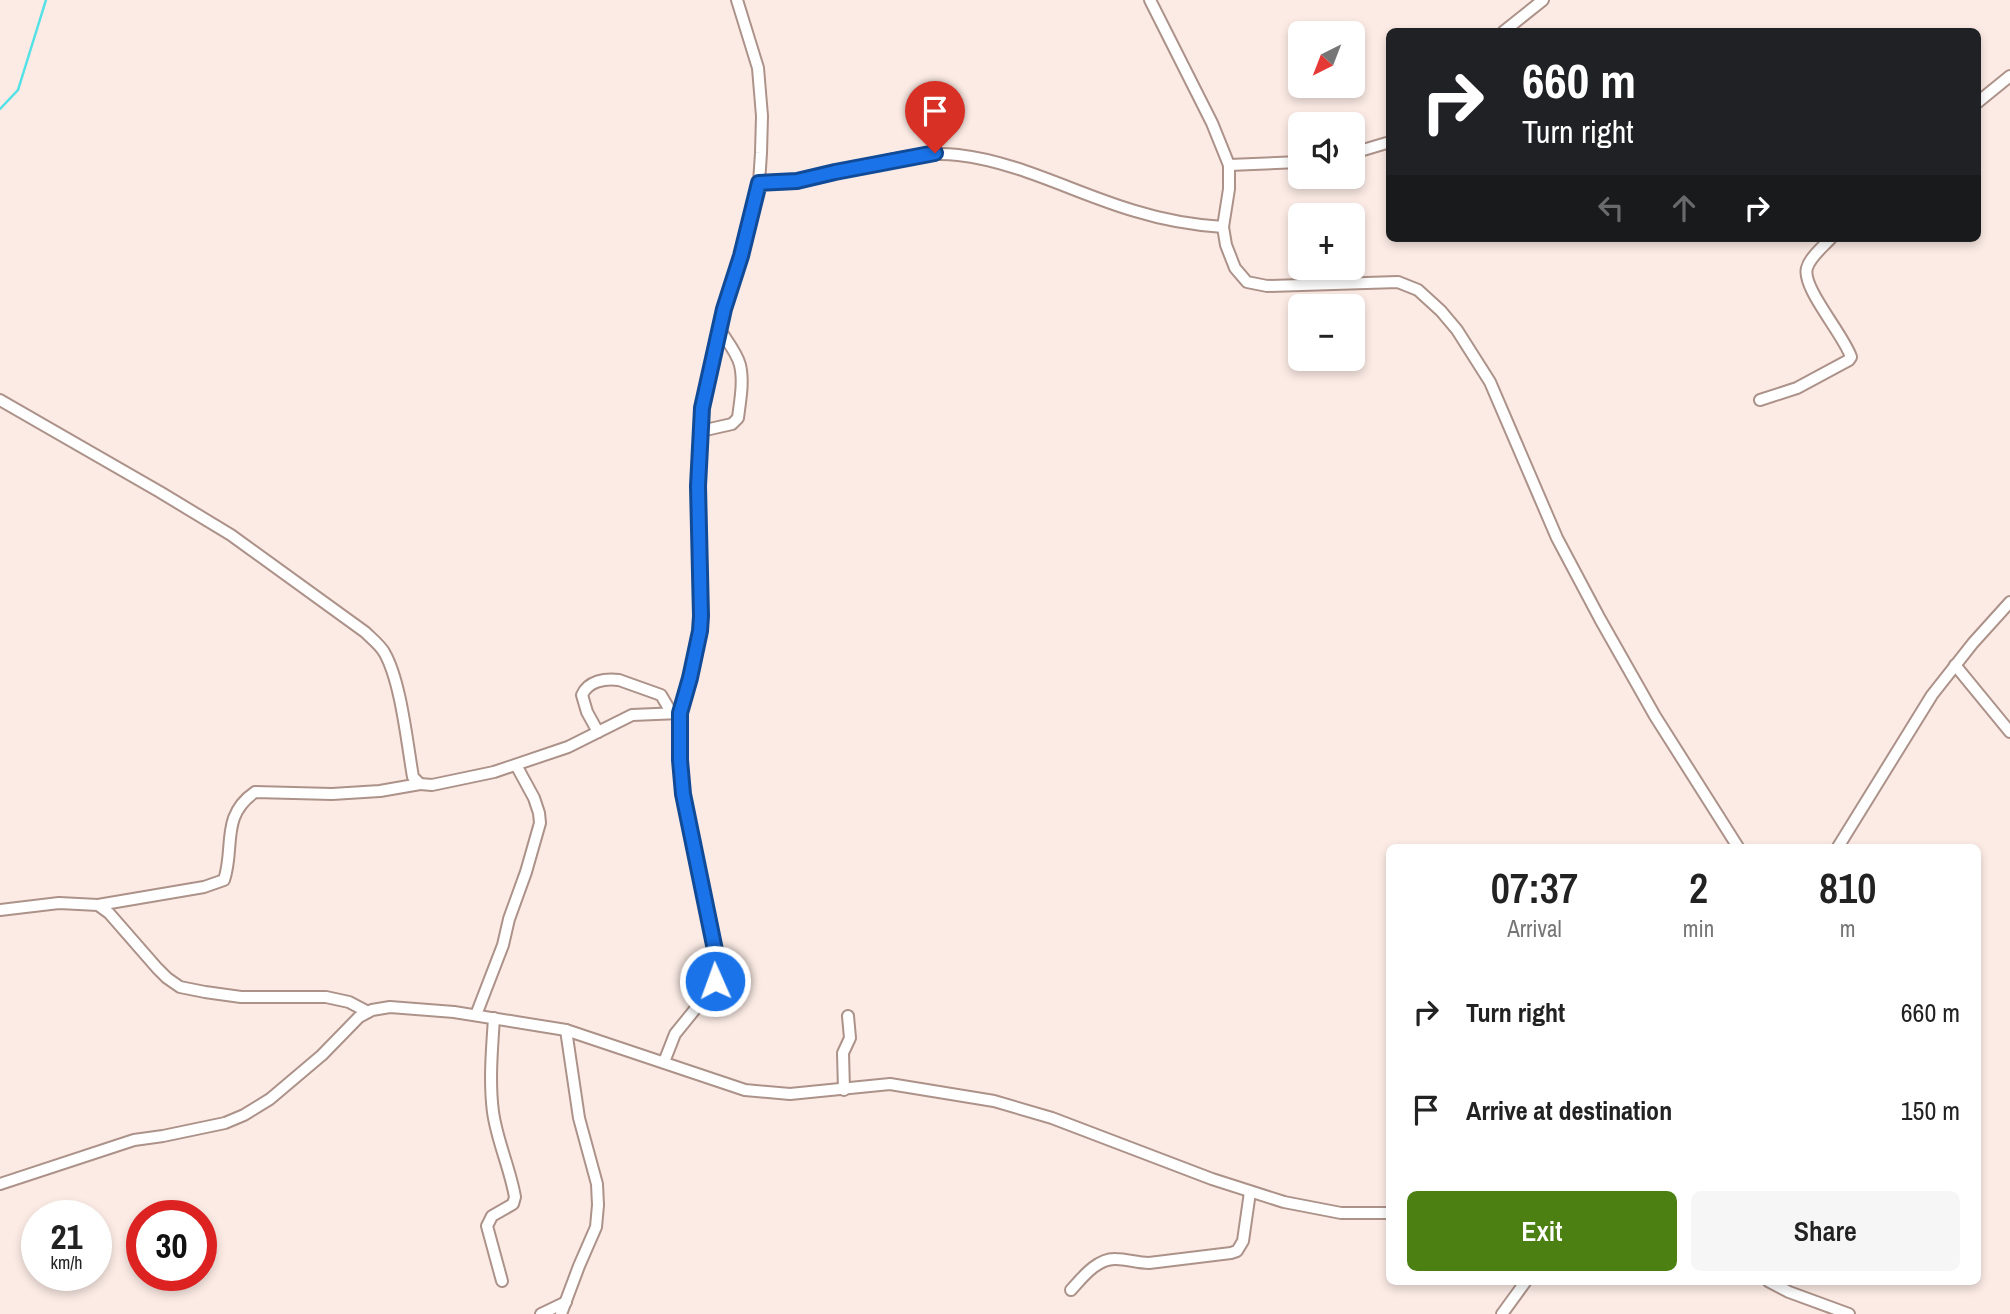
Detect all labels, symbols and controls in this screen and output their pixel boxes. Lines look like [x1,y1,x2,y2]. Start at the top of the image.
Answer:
north arrow [1288,21,1365,98]
map controls [1288,21,1365,371]
text: 660 m [1522,47,1636,113]
icon: right [1407,56,1498,147]
pin [905,81,965,153]
icon: arrive [916,92,954,130]
text: Turn right [1522,110,1634,153]
button: sound [1288,112,1365,189]
icon: left [1592,189,1630,227]
icon: ahead [1665,189,1703,227]
icon: right [1738,189,1776,227]
button: + [1288,203,1365,280]
button: − [1288,294,1365,371]
text: 07:37 [1491,860,1578,916]
text: 2 [1689,860,1708,916]
text: 810 [1819,860,1876,916]
text: Arrival [1507,913,1562,944]
text: min [1683,913,1714,944]
text: m [1840,913,1855,944]
position arrow [678,944,752,1018]
icon: right [1407,993,1445,1031]
text: Turn right [1466,995,1565,1030]
text: 660 m [1901,995,1960,1030]
icon: arrive [1407,1091,1445,1129]
text: Arrive at destination [1466,1093,1672,1128]
text: 150 m [1901,1093,1960,1128]
button: Exit [1407,1191,1677,1271]
button: Share [1691,1191,1960,1271]
speed limit sign: 30 [126,1200,217,1291]
text: 21 [51,1213,82,1260]
text: km/h [51,1250,83,1275]

